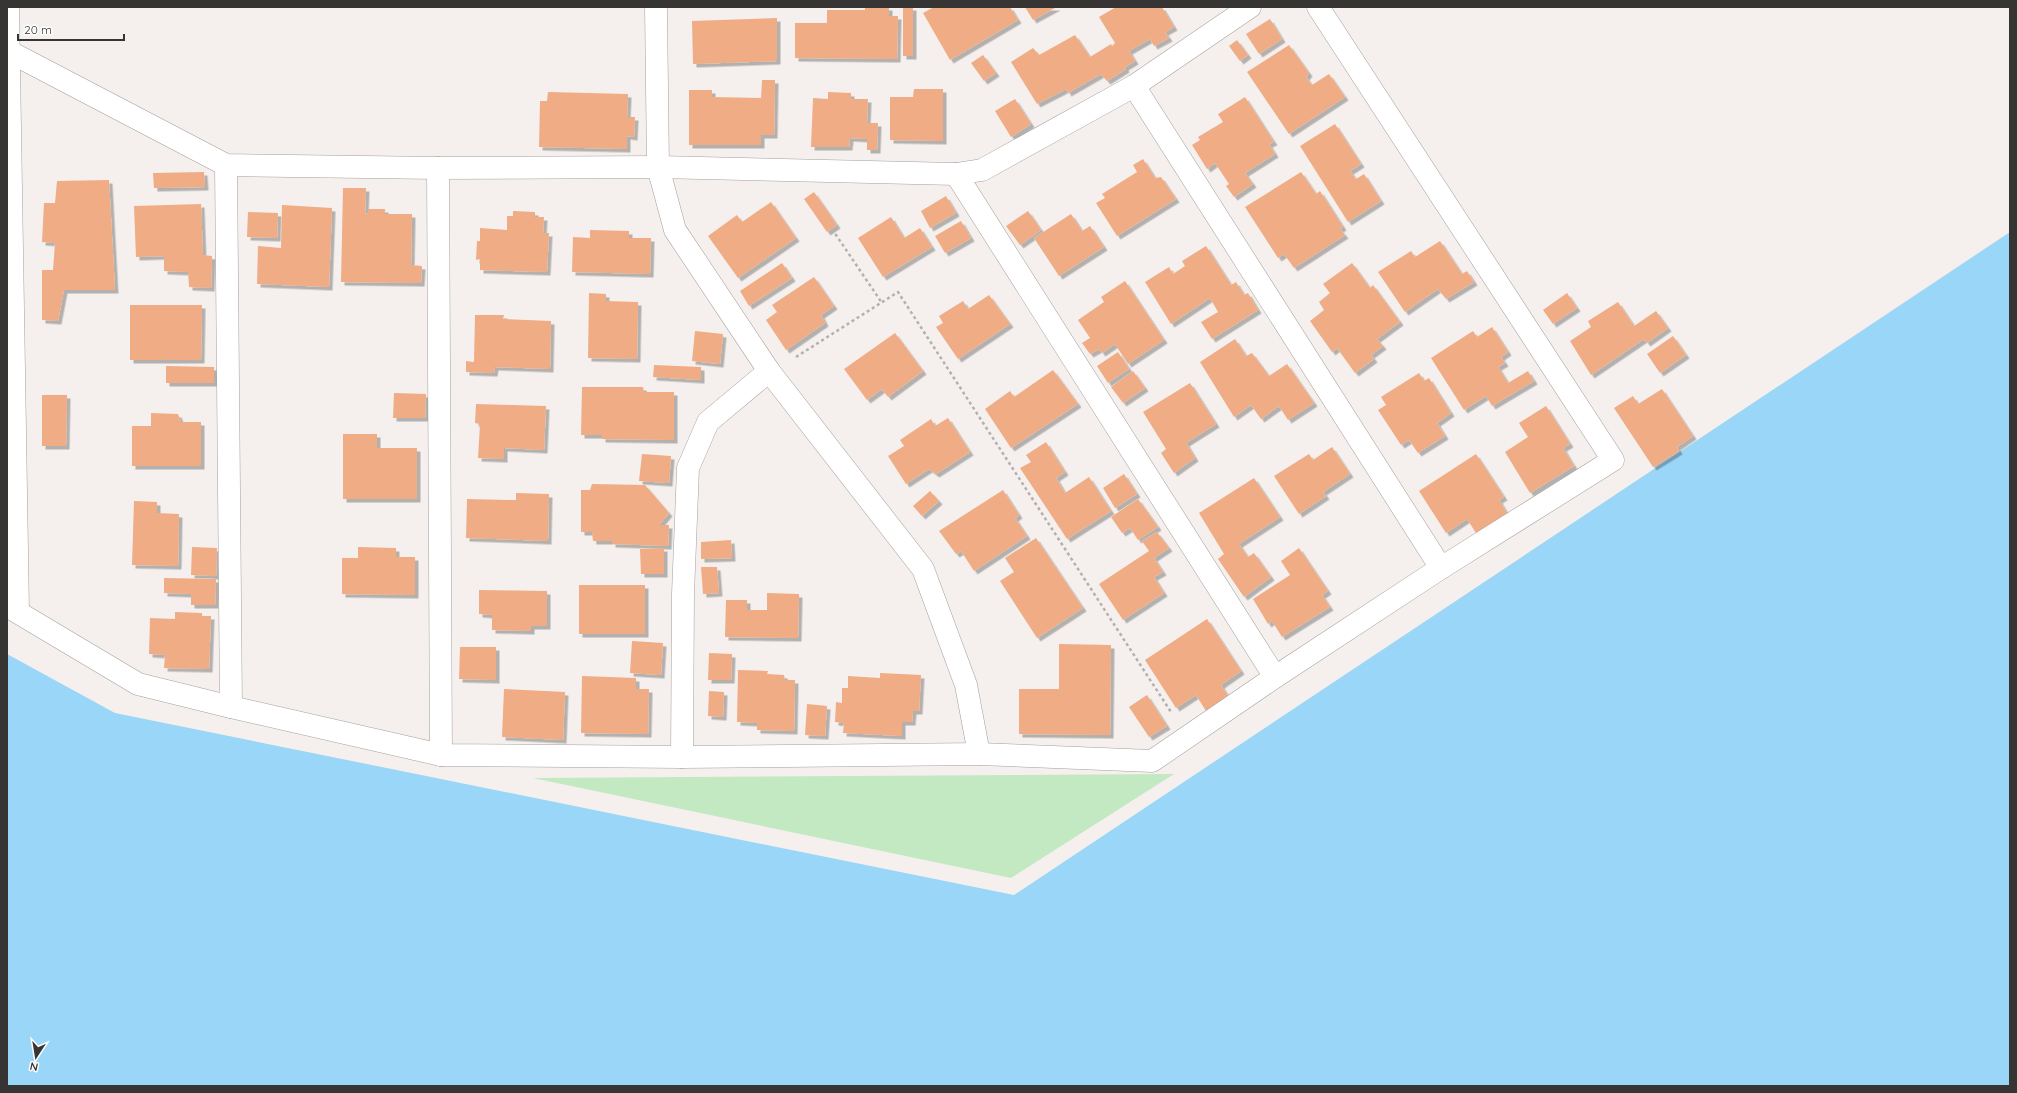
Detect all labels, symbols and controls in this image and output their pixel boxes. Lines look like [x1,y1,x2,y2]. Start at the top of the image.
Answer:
scale bar [18,16,124,42]
text: 20 m [24,22,52,37]
north arrow [16,1037,56,1077]
text: N [29,1059,39,1074]

